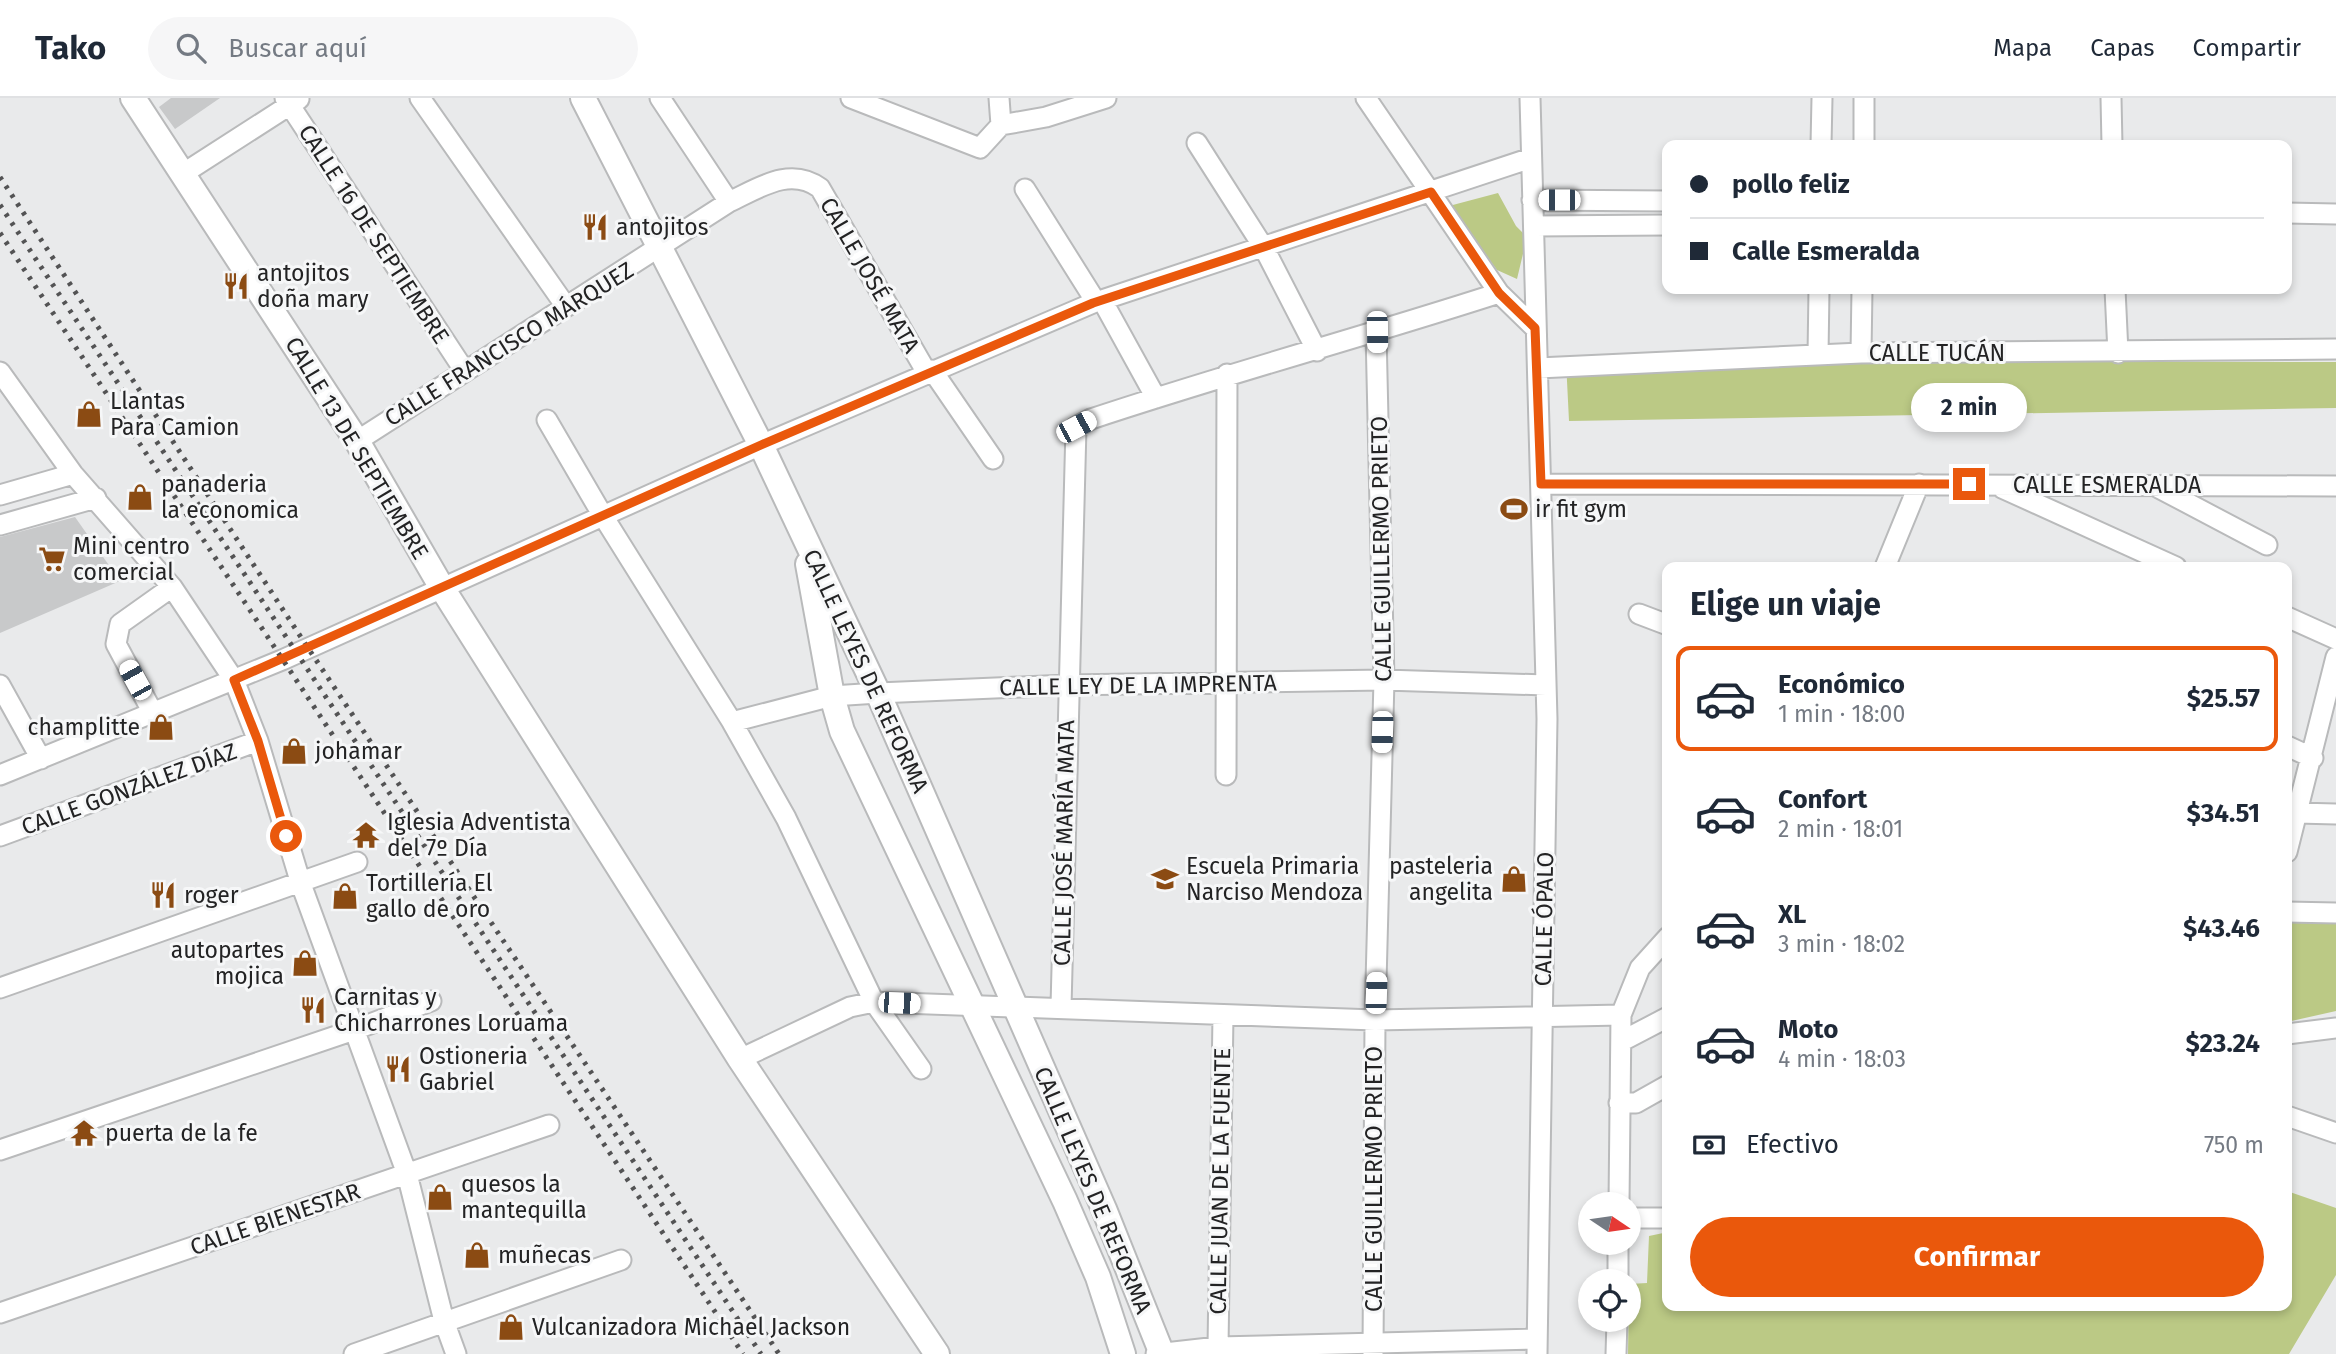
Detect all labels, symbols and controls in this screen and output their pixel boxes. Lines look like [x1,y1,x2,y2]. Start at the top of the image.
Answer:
search box [148,17,638,80]
text: Tako [35,28,106,68]
icon: search [172,29,210,67]
text: Buscar aquí [228,33,367,64]
text: Mapa [1993,34,2052,62]
text: Capas [2090,34,2154,62]
text: Compartir [2192,34,2301,62]
street label: CALLE 16 DE SEPTIEMBRE [293,119,455,349]
text: pollo feliz [1732,169,1850,200]
car [1539,190,1581,211]
street label: CALLE JOSÉ MATA [814,192,927,359]
restaurant icon: antojitos [580,212,610,242]
place label: antojitos [616,213,708,241]
text: Calle Esmeralda [1732,236,1920,267]
street label: CALLE FRANCISCO MÁRQUEZ [379,255,639,432]
place label: antojitos doña mary [257,259,369,313]
restaurant icon: antojitos doña mary [221,271,251,301]
car [1367,311,1388,353]
street label: CALLE 13 DE SEPTIEMBRE [279,332,435,564]
street label: CALLE TUCÁN [1869,338,2005,367]
callout: 2 min [1911,382,2027,432]
place label: Llantas Para Camion [110,387,240,441]
text: 2 min [1941,393,1997,421]
shop icon: Llantas Para Camion [74,399,104,429]
car [1053,408,1100,446]
street label: CALLE GUILLERMO PRIETO [1365,416,1397,682]
route end [1953,468,1985,500]
place label: panaderia la economica [161,470,299,524]
street label: CALLE ESMERALDA [2013,471,2202,499]
shop icon: panaderia la economica [125,482,155,512]
sports icon: ir fit gym [1499,494,1529,524]
place label: ir fit gym [1535,495,1627,523]
place label: Mini centro comercial [73,532,190,586]
supermarket icon: Mini centro comercial [37,544,67,574]
street label: CALLE LEYES DE REFORMA [797,545,935,798]
text: Elige un viaje [1690,585,1881,623]
car [116,657,155,703]
icon: car [1694,667,1757,730]
street label: CALLE LEY DE LA IMPRENTA [999,669,1278,701]
text: Económico [1778,669,1905,700]
text: $25.57 [2187,683,2260,714]
text: 1 min · 18:00 [1778,700,1905,728]
car [1371,711,1394,753]
shop icon: champlitte [146,712,176,742]
place label: champlitte [28,713,140,741]
street label: CALLE JOSÉ MARÍA MATA [1047,719,1080,966]
street label: CALLE GONZÁLEZ DÍAZ [17,736,240,841]
shop icon: johamar [279,736,309,766]
place label: johamar [314,737,402,765]
icon: car [1694,782,1757,845]
text: Confort [1778,784,1867,815]
text: $34.51 [2187,798,2260,829]
place label: Iglesia Adventista del 7º Día [387,808,571,862]
text: 2 min · 18:01 [1778,815,1903,843]
route start [270,820,302,852]
temple icon: Iglesia Adventista del 7º Día [351,820,381,850]
street label: CALLE ÓPALO [1528,851,1559,987]
place label: Escuela Primaria Narciso Mendoza [1186,852,1363,906]
place label: pasteleria angelita [1389,852,1493,906]
school or university icon: Escuela Primaria Narciso Mendoza [1150,864,1180,894]
shop icon: pasteleria angelita [1499,864,1529,894]
place label: Tortillería El gallo de oro [366,869,493,923]
restaurant icon: roger [148,880,178,910]
place label: roger [184,881,239,909]
shop icon: Tortillería El gallo de oro [330,881,360,911]
icon: car [1694,897,1757,960]
text: XL [1778,899,1806,930]
text: $43.46 [2183,913,2260,944]
text: 3 min · 18:02 [1778,930,1905,958]
place label: autopartes mojica [171,936,284,990]
shop icon: autopartes mojica [290,948,320,978]
car [1365,972,1388,1014]
place label: Carnitas y Chicharrones Loruama [334,983,568,1037]
car [878,992,921,1014]
restaurant icon: Carnitas y Chicharrones Loruama [298,995,328,1025]
icon: car [1694,1012,1757,1075]
text: Moto [1778,1014,1838,1045]
text: $23.24 [2186,1028,2260,1059]
place label: Ostioneria Gabriel [419,1042,528,1096]
text: 4 min · 18:03 [1778,1045,1906,1073]
street label: CALLE GUILLERMO PRIETO [1360,1046,1388,1312]
street label: CALLE JUAN DE LA FUENTE [1204,1047,1236,1315]
restaurant icon: Ostioneria Gabriel [383,1054,413,1084]
street label: CALLE LEYES DE REFORMA [1028,1062,1158,1318]
temple icon: puerta de la fe [69,1118,99,1148]
place label: puerta de la fe [105,1119,258,1147]
icon: cash [1690,1126,1728,1164]
text: Efectivo [1746,1129,1839,1160]
text: 750 m [2204,1131,2264,1159]
place label: quesos la mantequilla [461,1170,587,1224]
street label: CALLE BIENESTAR [186,1177,364,1261]
shop icon: quesos la mantequilla [425,1182,455,1212]
north arrow [1578,1192,1642,1255]
map controls [1578,1192,1641,1332]
button: Confirmar [1690,1217,2264,1297]
shop icon: muñecas [462,1240,492,1270]
place label: muñecas [498,1241,591,1269]
button: locate [1578,1269,1641,1332]
shop icon: Vulcanizadora Michael Jackson [496,1312,526,1342]
place label: Vulcanizadora Michael Jackson [532,1313,850,1341]

